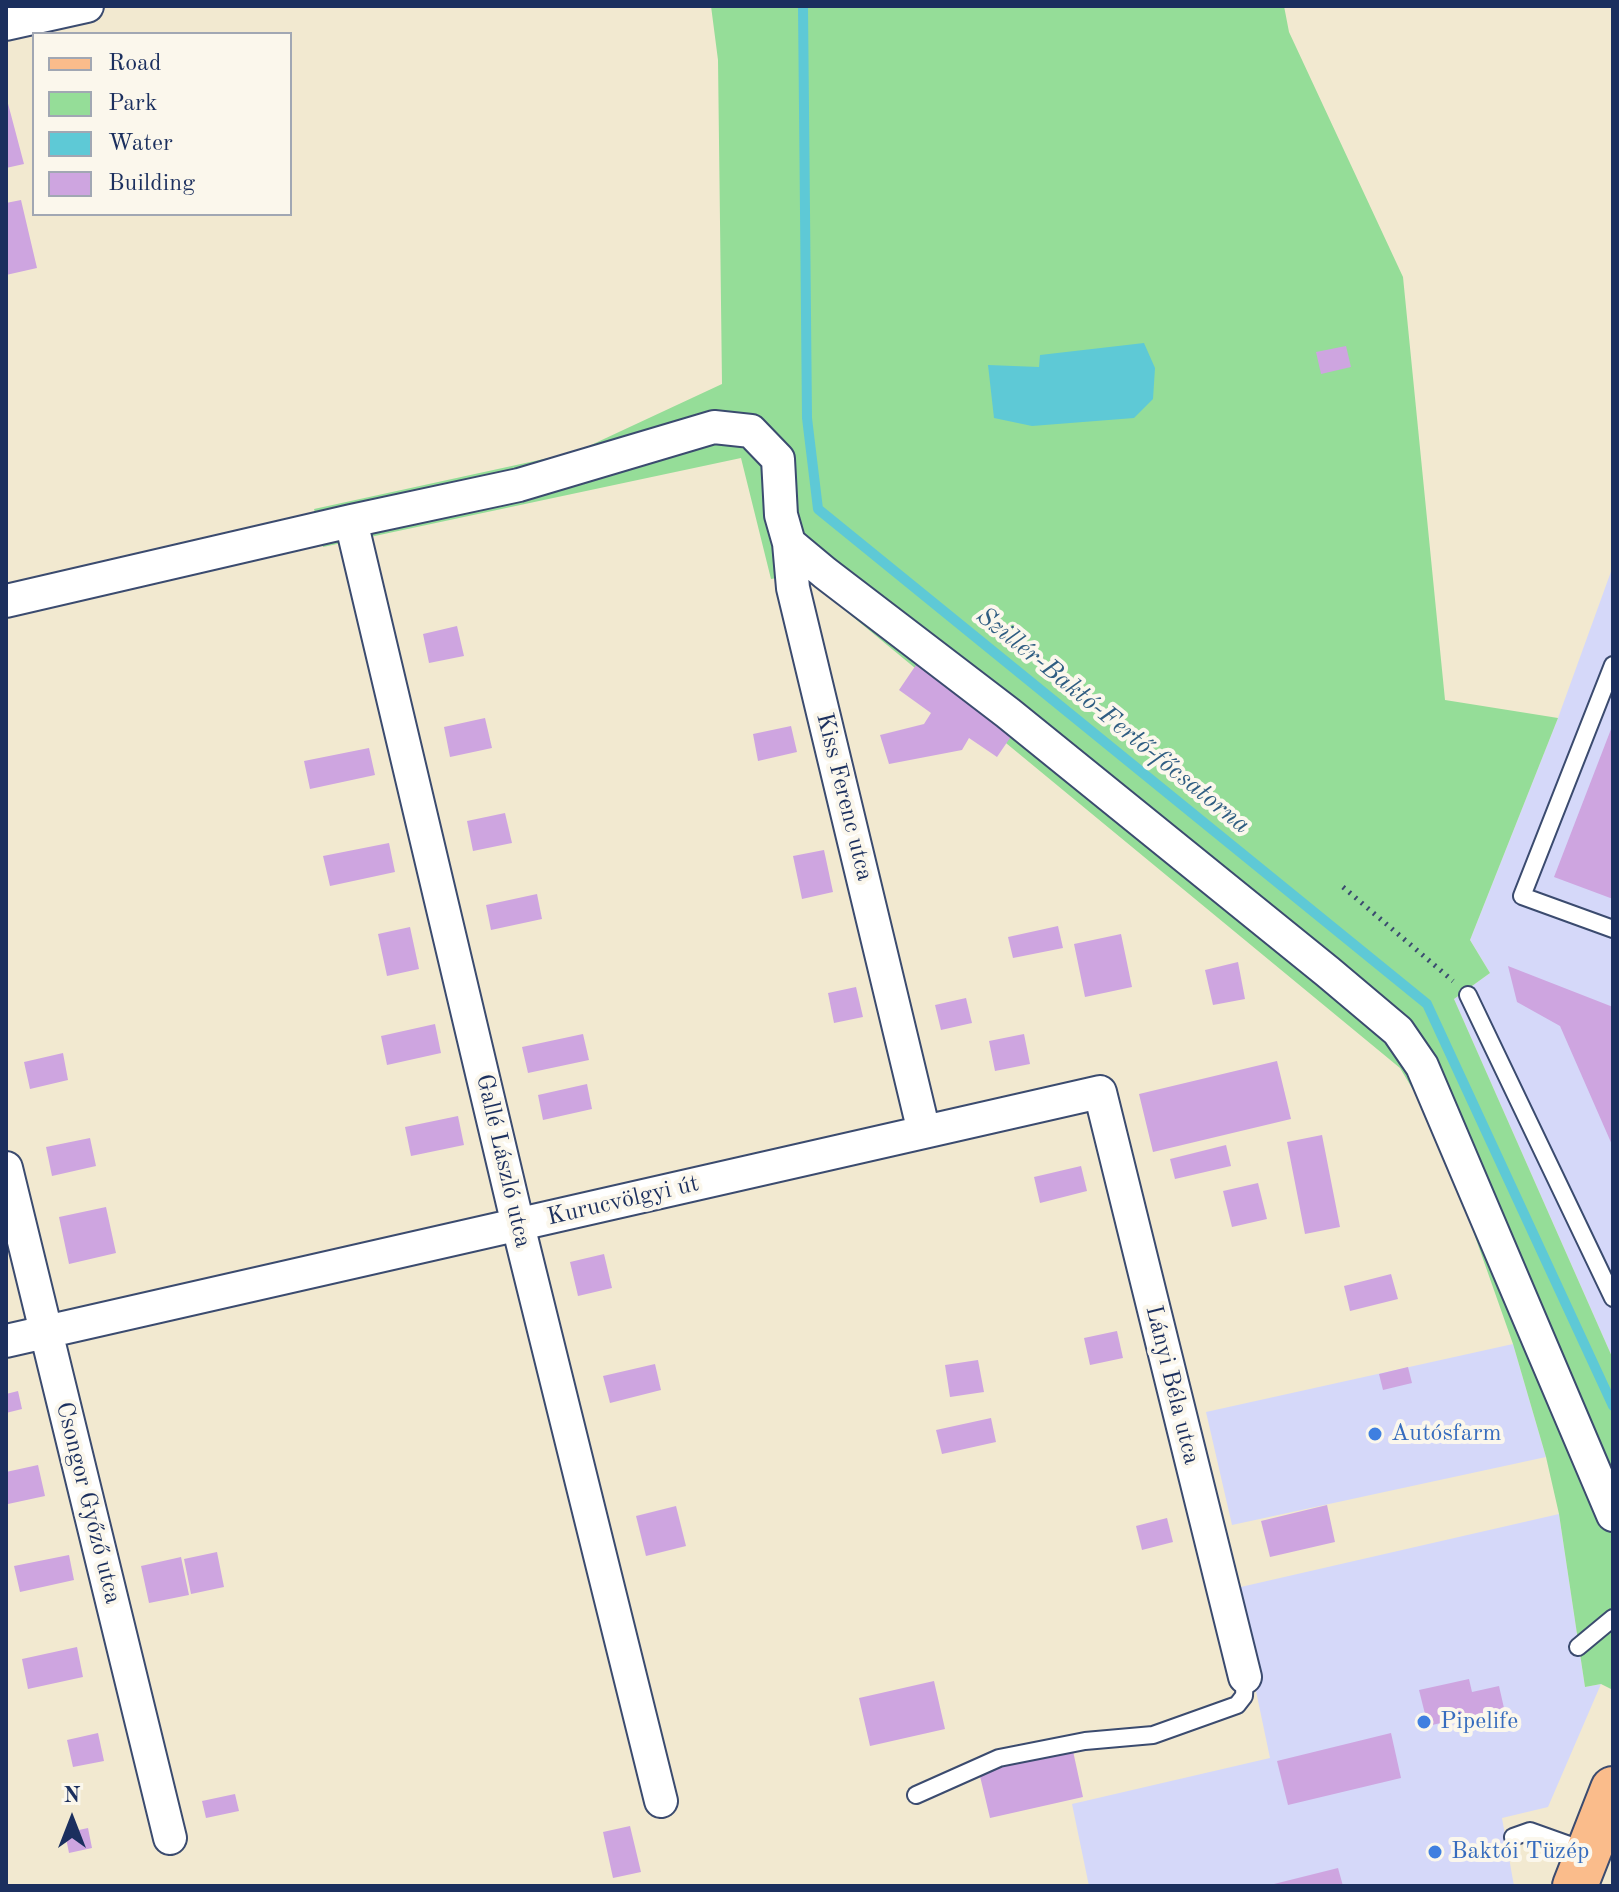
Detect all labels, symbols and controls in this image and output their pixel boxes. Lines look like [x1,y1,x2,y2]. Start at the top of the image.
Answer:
legend [32,32,292,216]
text: Road [108,52,161,76]
text: Park [108,92,157,116]
text: Water [108,132,173,156]
text: Building [108,172,195,196]
water label: Szillér-Baktó-Fertő-főcsatorna [970,601,1256,841]
street label: Kiss Ferenc utca [809,710,879,884]
street label: Gallé László utca [469,1071,537,1251]
street label: Kurucvölgyi út [544,1170,702,1232]
street label: Lányi Béla utca [1138,1302,1206,1468]
street label: Csongor Győző utca [49,1399,127,1607]
place label: Autósfarm [1391,1420,1502,1448]
marker: Autósfarm [1366,1425,1384,1443]
place label: Pipelife [1440,1708,1518,1736]
marker: Pipelife [1415,1713,1433,1731]
north arrow [32,1780,112,1860]
text: N [64,1785,80,1807]
place label: Baktói Tüzép [1451,1838,1589,1866]
marker: Baktói Tüzép [1426,1843,1444,1861]

